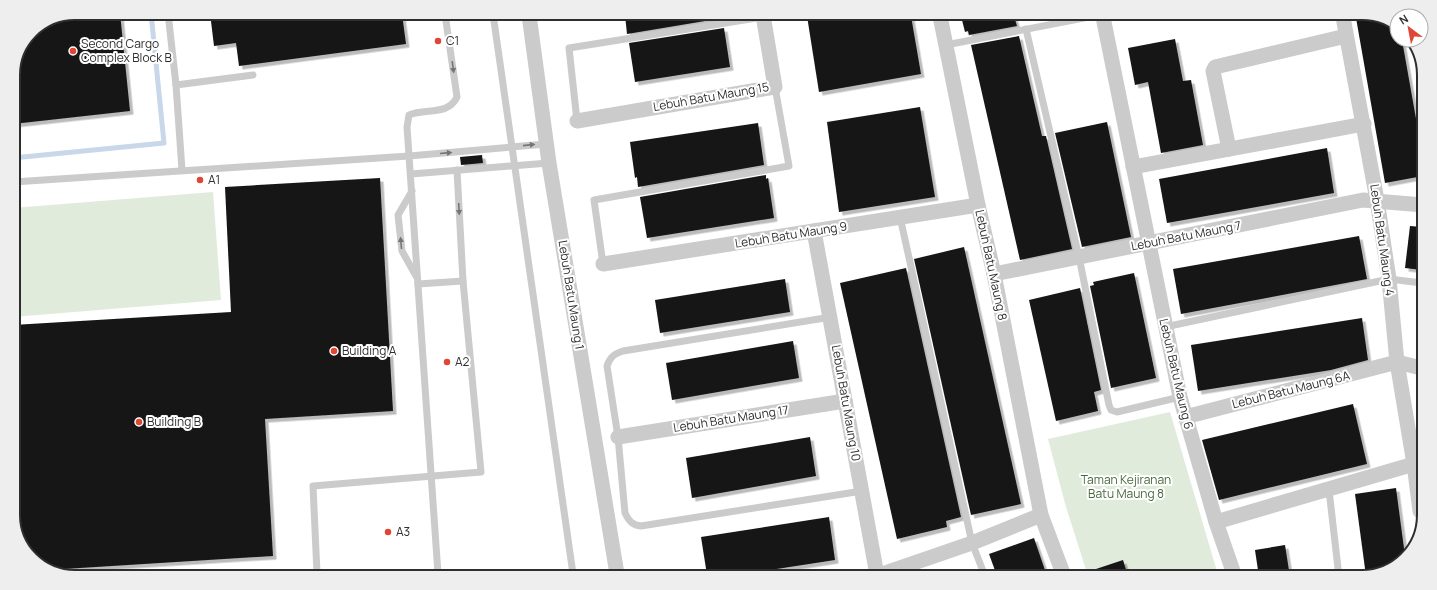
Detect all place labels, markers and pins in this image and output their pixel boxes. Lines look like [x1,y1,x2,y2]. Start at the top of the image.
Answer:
place label: C1 [446,32,459,49]
place label: Second Cargo Complex Block B [81,35,172,66]
marker: C1 [433,36,443,46]
marker: Second Cargo Complex Block B [68,46,78,56]
place label: A1 [208,171,220,188]
marker: A1 [195,175,205,185]
place label: Building A [342,342,397,359]
marker: Building A [329,346,339,356]
place label: A2 [455,353,470,370]
marker: A2 [442,357,452,367]
place label: Building B [147,413,201,430]
marker: Building B [134,417,144,427]
place label: A3 [396,523,410,540]
marker: A3 [383,527,393,537]

